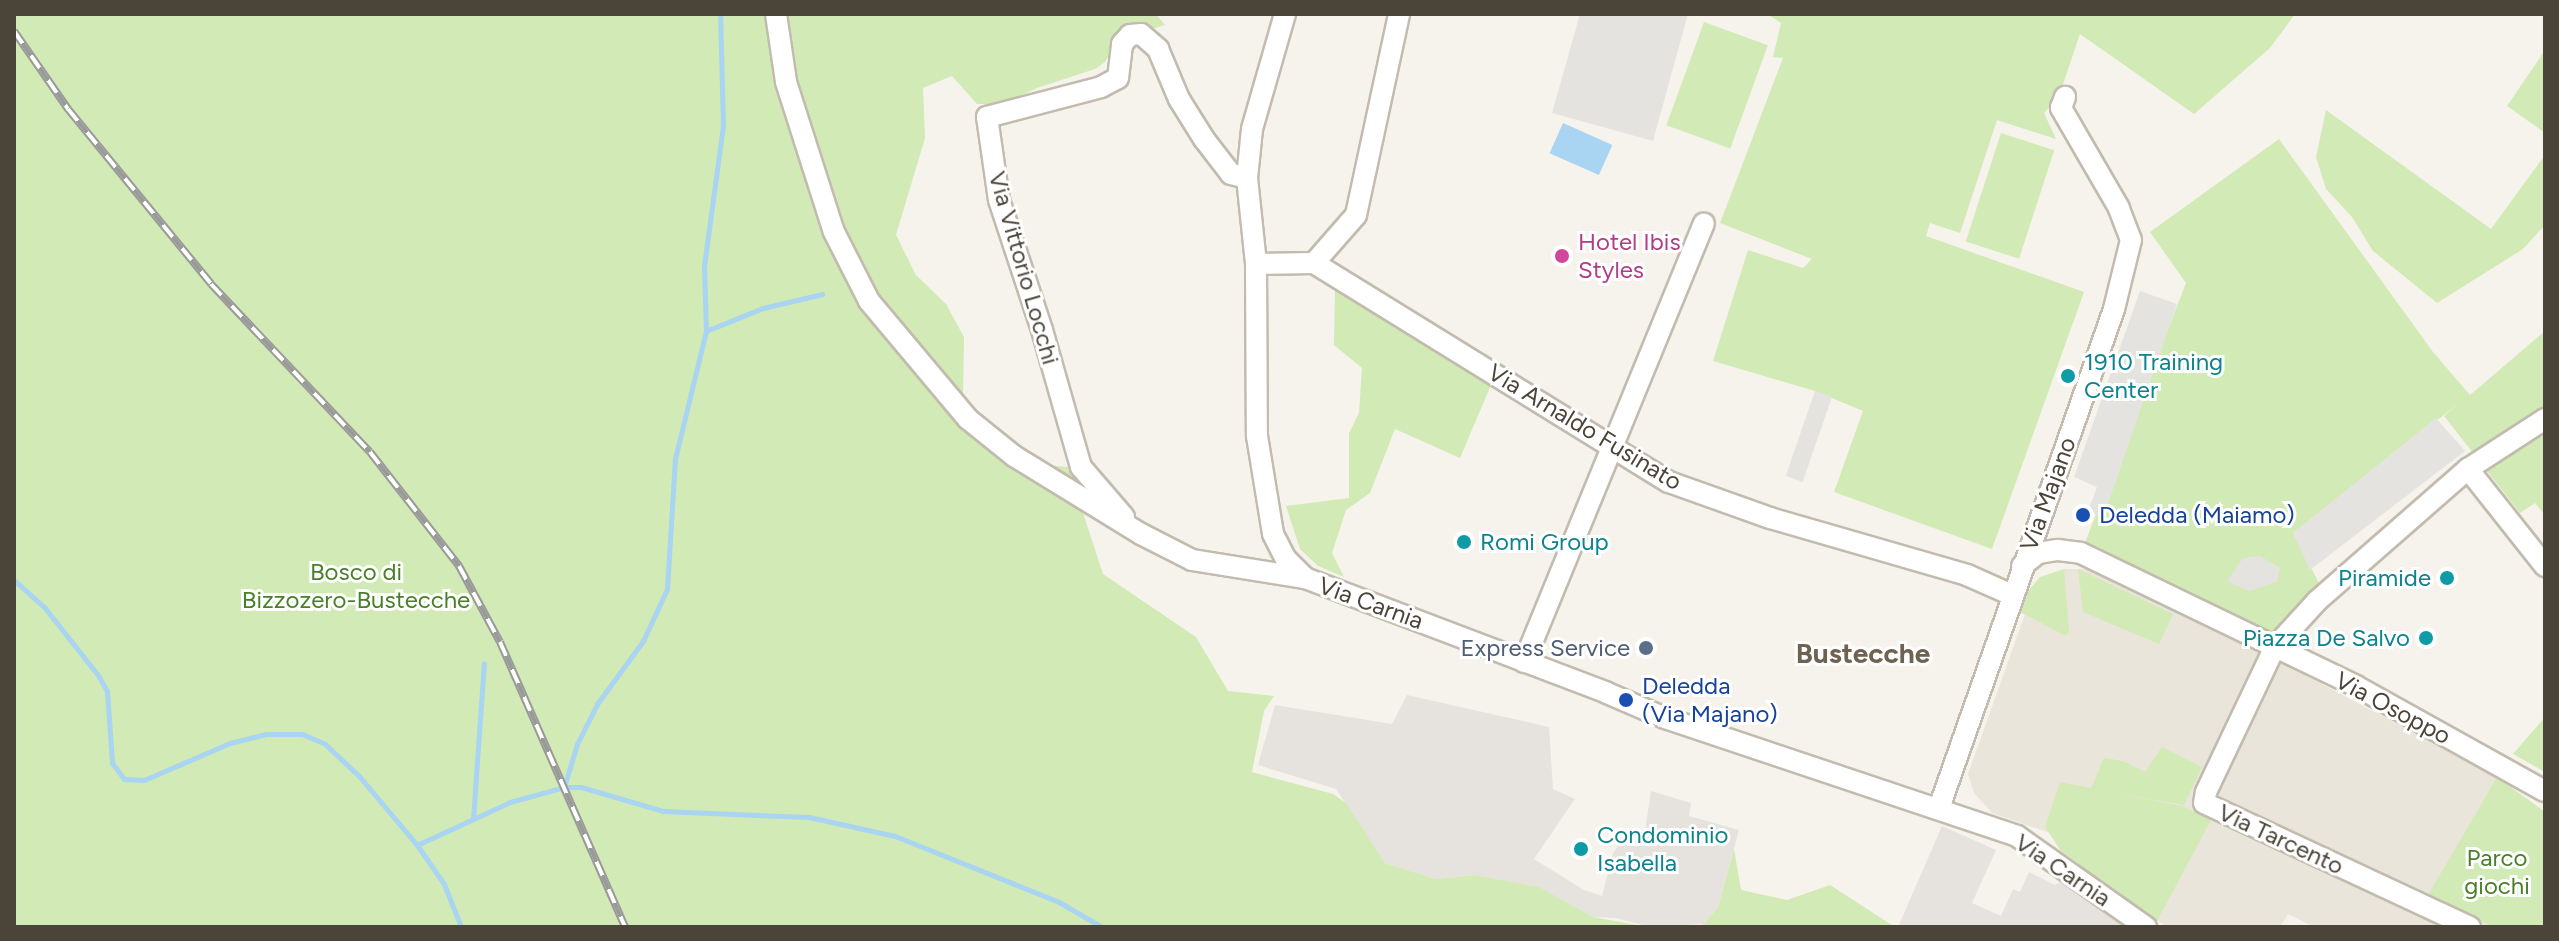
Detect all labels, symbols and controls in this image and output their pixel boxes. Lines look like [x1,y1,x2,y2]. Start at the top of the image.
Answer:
street label: Via Vittorio Locchi [983,168,1065,368]
place label: Hotel Ibis Styles [1578,228,1681,284]
marker: Hotel Ibis Styles [1553,247,1571,265]
place label: 1910 Training Center [2084,348,2223,404]
street label: Via Arnaldo Fusinato [1483,358,1687,496]
marker: 1910 Training Center [2059,367,2077,385]
street label: Via Majano [2014,433,2082,555]
place label: Deledda (Maiamo) [2099,501,2295,529]
marker: Deledda (Maiamo) [2074,506,2092,524]
place label: Romi Group [1480,528,1609,556]
marker: Romi Group [1455,533,1473,551]
park label: Bosco di Bizzozero-Bustecche [242,558,470,614]
place label: Piramide [2338,564,2431,592]
marker: Piramide [2438,569,2456,587]
street label: Via Carnia [1315,571,1427,635]
place label: Piazza De Salvo [2243,624,2410,652]
marker: Piazza De Salvo [2417,629,2435,647]
place label: Express Service [1461,634,1630,662]
district label: Bustecche [1796,636,1930,670]
marker: Express Service [1637,639,1655,657]
street label: Via Osoppo [2330,666,2456,750]
place label: Deledda (Via Majano) [1642,672,1778,728]
marker: Deledda (Via Majano) [1617,691,1635,709]
street label: Via Tarcento [2214,797,2348,881]
place label: Condominio Isabella [1597,821,1728,877]
street label: Via Carnia [2010,828,2116,912]
marker: Condominio Isabella [1572,840,1590,858]
park label: Parco giochi [2464,844,2530,900]

